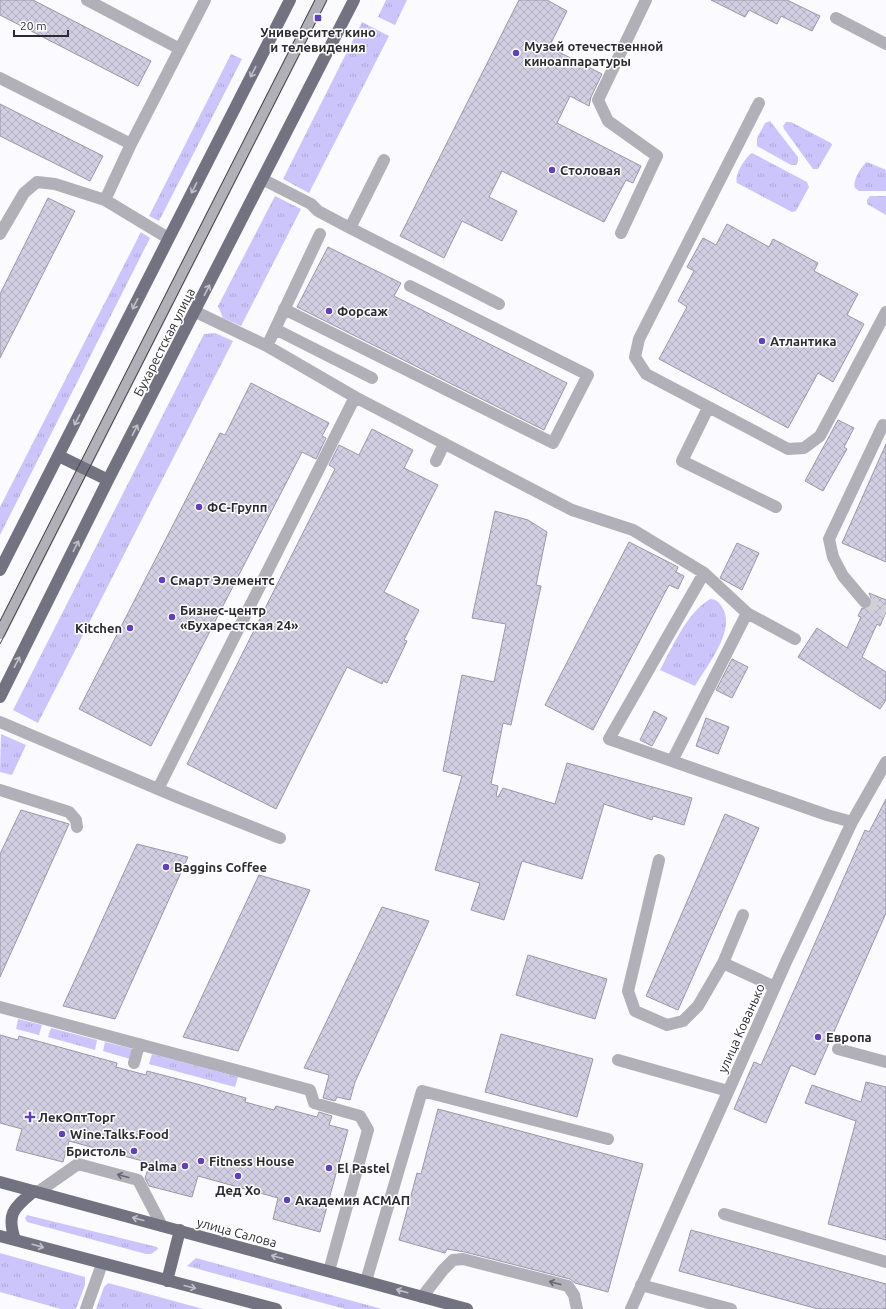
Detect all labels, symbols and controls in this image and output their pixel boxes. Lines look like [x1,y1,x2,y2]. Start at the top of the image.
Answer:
scale bar [14,12,68,38]
marker: Университет кино и телевидения [313,13,323,23]
text: 20 m [20,19,47,32]
place label: Университет кино и телевидения [260,25,376,54]
place label: Музей отечественной киноаппаратуры [524,39,663,68]
marker: Музей отечественной киноаппаратуры [511,48,521,58]
one-way arrow [249,66,256,78]
place label: Столовая [560,163,621,177]
marker: Столовая [547,165,557,175]
one-way arrow [190,182,197,194]
one-way arrow [204,284,211,296]
street label: Бухарестская улица [131,286,197,398]
one-way arrow [131,298,138,310]
place label: Форсаж [337,304,388,318]
marker: Форсаж [324,306,334,316]
place label: Атлантика [770,334,837,348]
marker: Атлантика [757,336,767,346]
one-way arrow [73,414,80,426]
one-way arrow [131,424,139,436]
place label: ФС-Групп [207,500,267,514]
marker: ФС-Групп [194,502,204,512]
one-way arrow [73,540,80,552]
place label: Смарт Элементс [170,573,275,587]
marker: Смарт Элементс [157,575,167,585]
place label: Бизнес-центр «Бухарестская 24» [180,603,299,632]
marker: Бизнес-центр «Бухарестская 24» [167,612,177,622]
place label: Kitchen [75,621,122,635]
marker: Kitchen [125,623,135,633]
one-way arrow [14,656,22,668]
place label: Baggins Coffee [174,860,267,874]
marker: Baggins Coffee [161,862,171,872]
street label: улица Кованько [715,981,767,1075]
place label: Европа [826,1030,872,1044]
marker: Европа [813,1032,823,1042]
place label: ЛекОптТорг [38,1110,116,1124]
marker: ЛекОптТорг [25,1112,35,1122]
place label: Wine.Talks.Food [70,1127,169,1141]
marker: Wine.Talks.Food [57,1129,67,1139]
place label: Бристоль [66,1144,126,1158]
marker: Бристоль [129,1146,139,1156]
place label: Fitness House [209,1154,294,1168]
marker: Fitness House [196,1156,206,1166]
place label: Palma [140,1159,177,1173]
marker: Palma [180,1161,190,1171]
place label: El Pastel [337,1161,390,1175]
marker: El Pastel [324,1163,334,1173]
marker: Дед Хо [233,1171,243,1181]
one-way arrow [116,1172,129,1179]
place label: Дед Хо [215,1183,261,1197]
place label: Академия АСМАП [295,1193,410,1207]
marker: Академия АСМАП [282,1195,292,1205]
one-way arrow [132,1215,145,1222]
street label: улица Салова [195,1215,279,1249]
one-way arrow [31,1243,44,1251]
one-way arrow [270,1253,283,1260]
one-way arrow [548,1279,561,1286]
one-way arrow [184,1284,197,1291]
one-way arrow [396,1287,409,1294]

